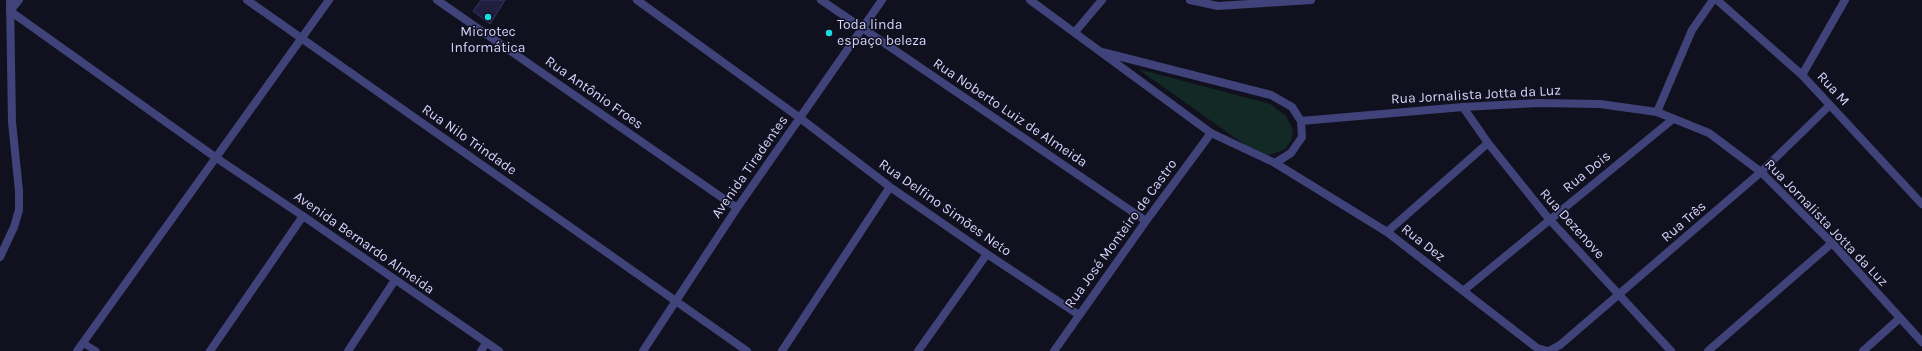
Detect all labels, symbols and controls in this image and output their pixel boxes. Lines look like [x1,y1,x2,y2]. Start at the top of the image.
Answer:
marker: Microtec Informática [483,12,493,22]
place label: Toda linda espaço beleza [837,17,927,50]
place label: Microtec Informática [450,24,526,56]
marker: Toda linda espaço beleza [824,28,834,38]
street label: Rua Antônio Froes [542,53,646,133]
street label: Rua Noberto Luiz de Almeida [930,55,1090,171]
street label: Rua M [1813,69,1853,109]
street label: Rua Jornalista Jotta da Luz [1391,82,1561,108]
street label: Rua Nilo Trindade [418,101,520,179]
street label: Avenida Tiradentes [708,112,792,222]
street label: Rua Dois [1560,148,1614,196]
street label: Rua Delfino Simões Neto [876,156,1014,260]
street label: Rua José Monteiro de Castro [1061,156,1181,312]
street label: Rua Jornalista Jotta da Luz [1761,156,1891,290]
street label: Rua Dezenove [1536,185,1608,263]
street label: Avenida Bernardo Almeida [290,188,438,298]
street label: Rua Três [1658,198,1710,246]
street label: Rua Dez [1398,221,1448,265]

